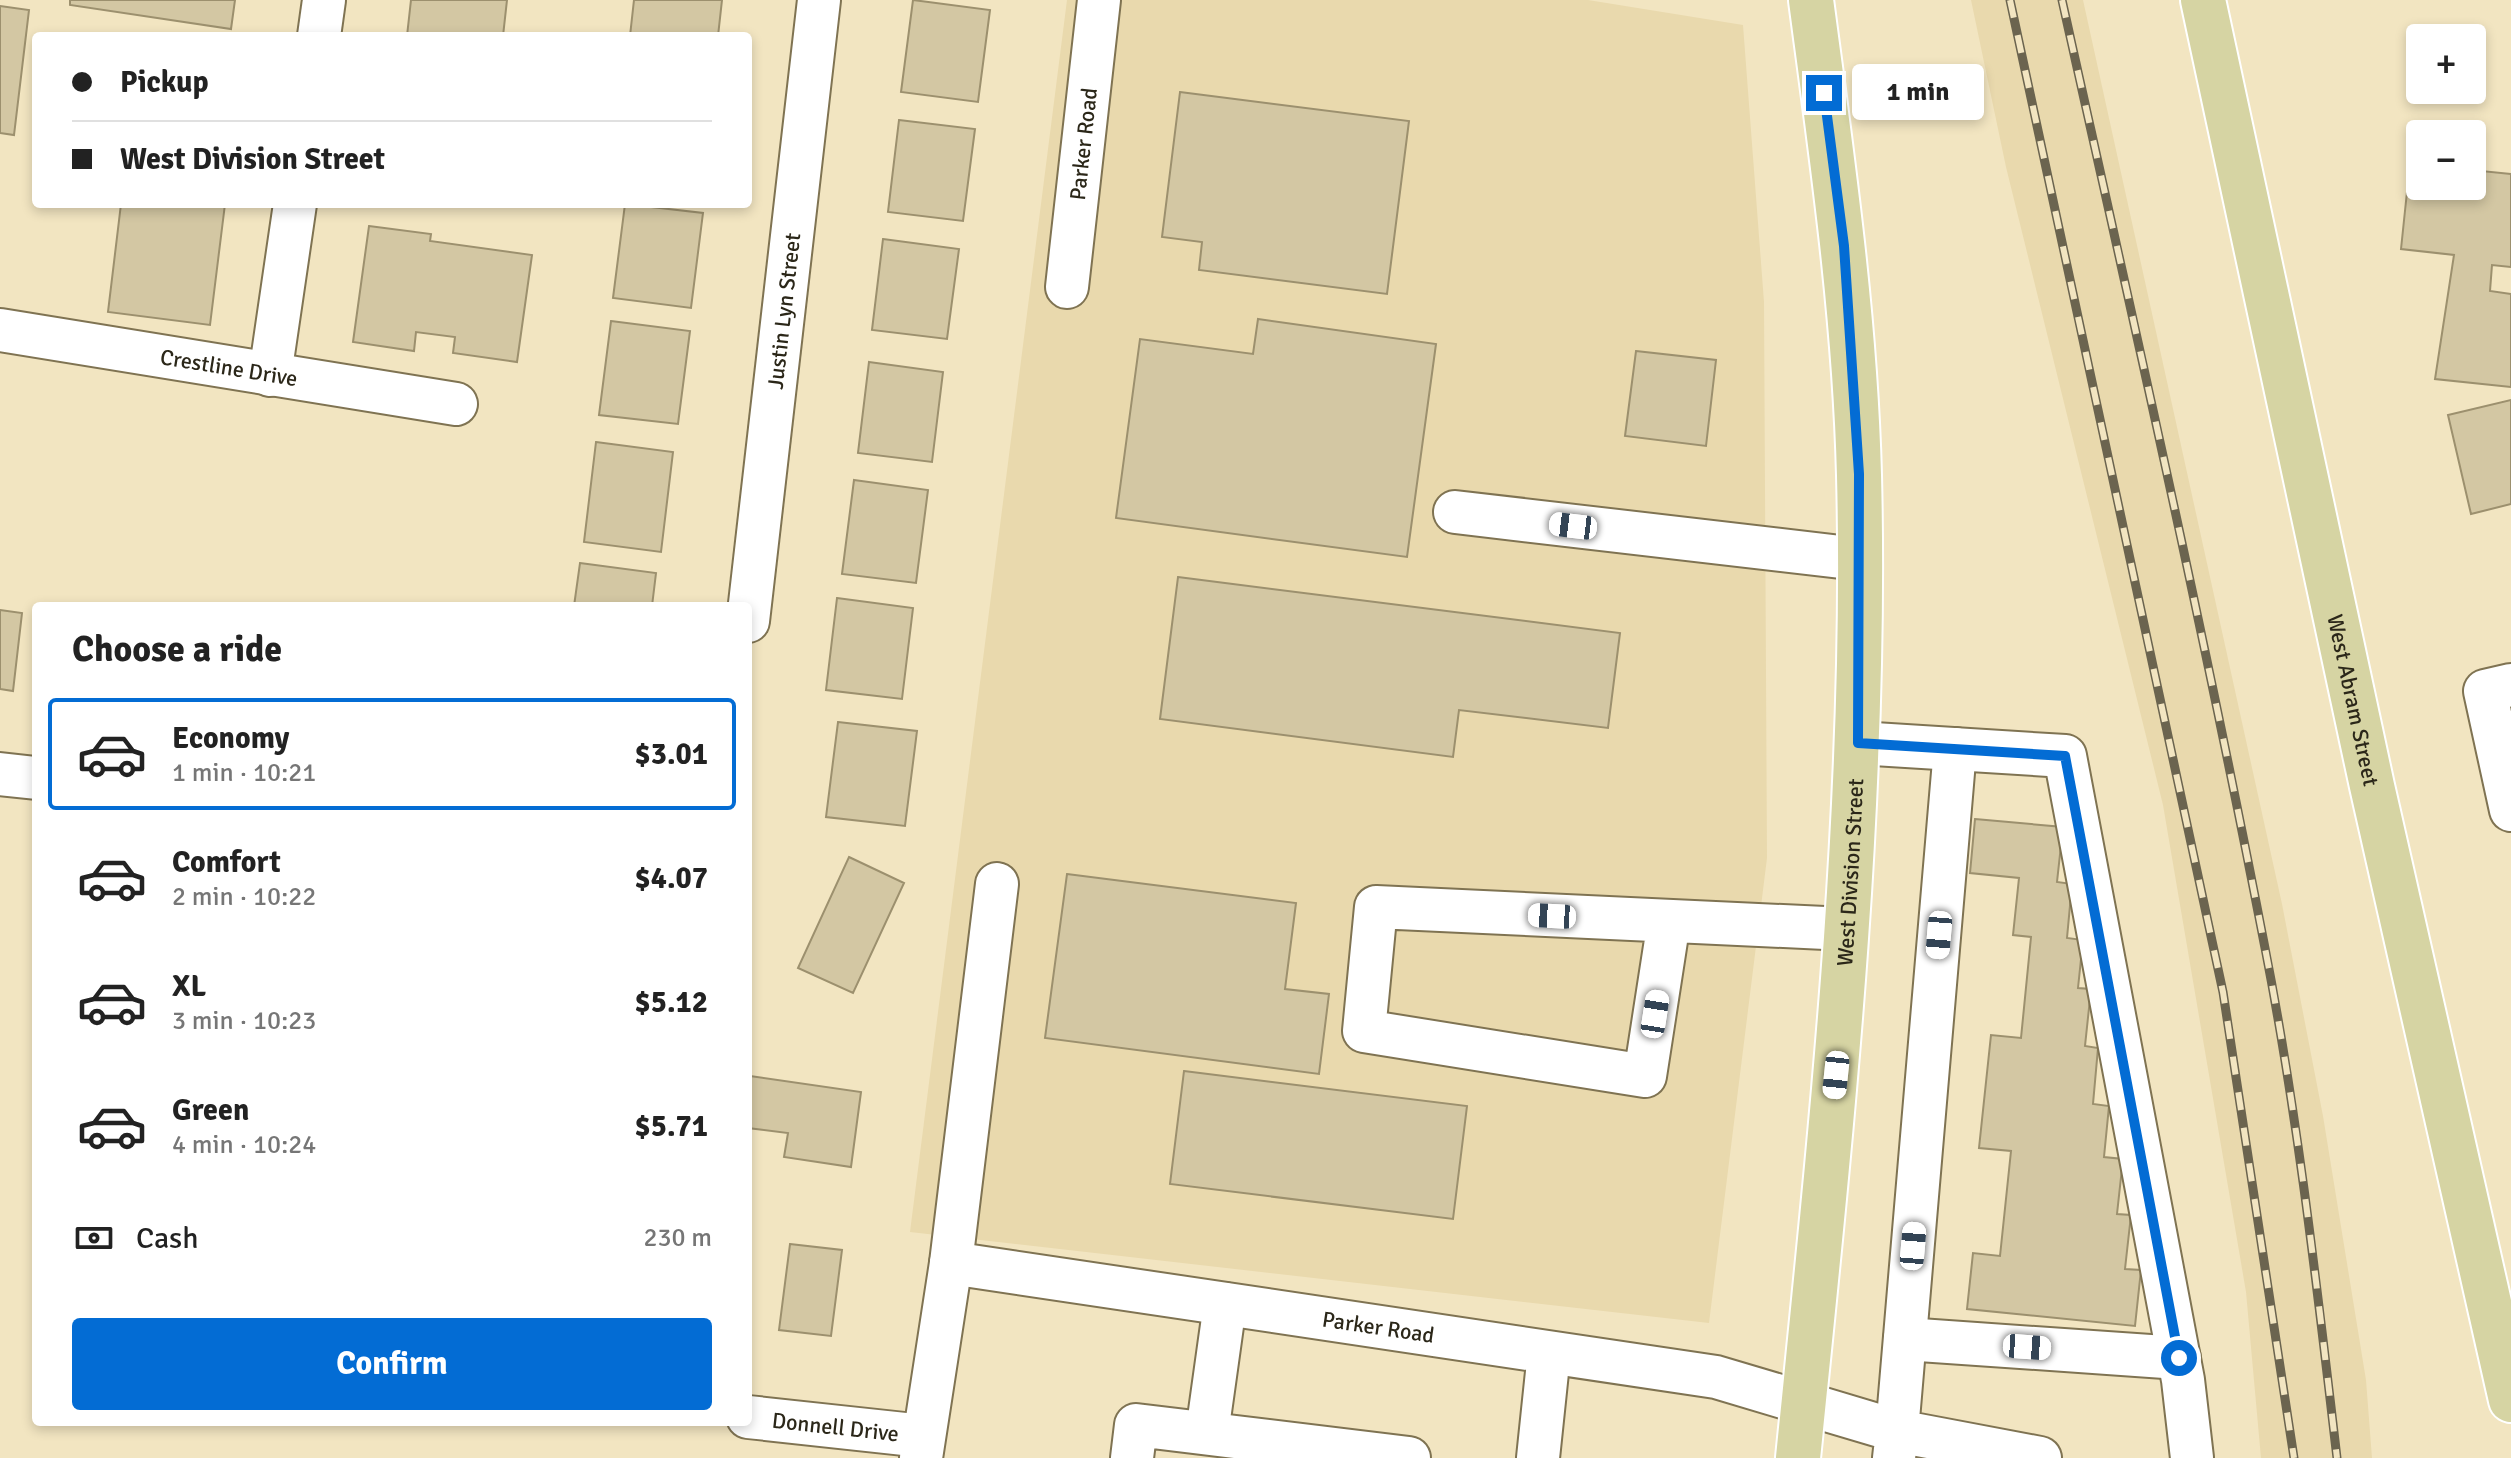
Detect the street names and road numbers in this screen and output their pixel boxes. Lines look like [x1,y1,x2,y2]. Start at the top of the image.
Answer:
street label: Parker Road [1064,86,1103,202]
street label: Justin Lyn Street [762,231,806,391]
street label: Crestline Drive [158,343,300,392]
street label: West Abram Street [2321,612,2385,789]
street label: West Division Street [1831,778,1869,967]
street label: Parker Road [1320,1305,1436,1349]
street label: Donnell Drive [771,1407,900,1447]

